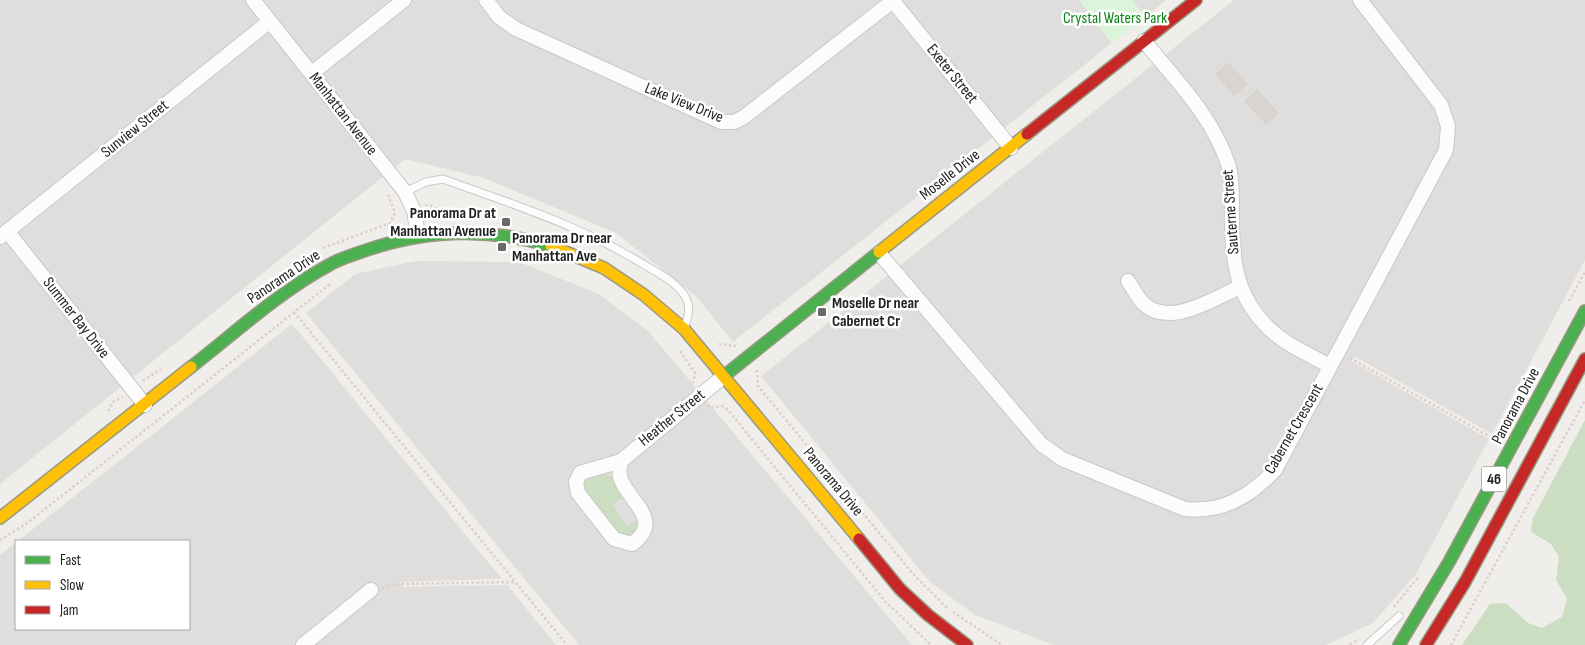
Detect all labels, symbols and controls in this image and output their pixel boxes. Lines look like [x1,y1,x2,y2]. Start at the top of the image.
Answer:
park label: Crystal Waters Park [1063,9,1167,28]
street label: Exeter Street [922,41,982,108]
street label: Manhattan Avenue [305,69,381,159]
street label: Lake View Drive [642,79,726,127]
street label: Sunview Street [97,96,173,162]
street label: Moselle Drive [916,146,984,204]
street label: Sauterne Street [1219,169,1243,255]
place label: Panorama Dr at Manhattan Avenue [390,204,496,241]
marker: Panorama Dr at Manhattan Avenue [500,216,512,228]
place label: Panorama Dr near Manhattan Ave [512,229,612,266]
marker: Panorama Dr near Manhattan Ave [496,241,508,253]
street label: Panorama Drive [244,246,324,308]
street label: Summer Bay Drive [38,274,114,362]
place label: Moselle Dr near Cabernet Cr [832,294,919,331]
marker: Moselle Dr near Cabernet Cr [816,306,828,318]
street label: Panorama Drive [1488,365,1544,447]
street label: Cabernet Crescent [1261,381,1327,477]
street label: Heather Street [635,385,709,450]
street label: Panorama Drive [799,444,867,520]
road number: 46 [1482,466,1506,492]
legend [15,540,190,630]
text: Fast [60,551,82,570]
text: Slow [60,576,84,595]
text: Jam [59,601,78,620]

